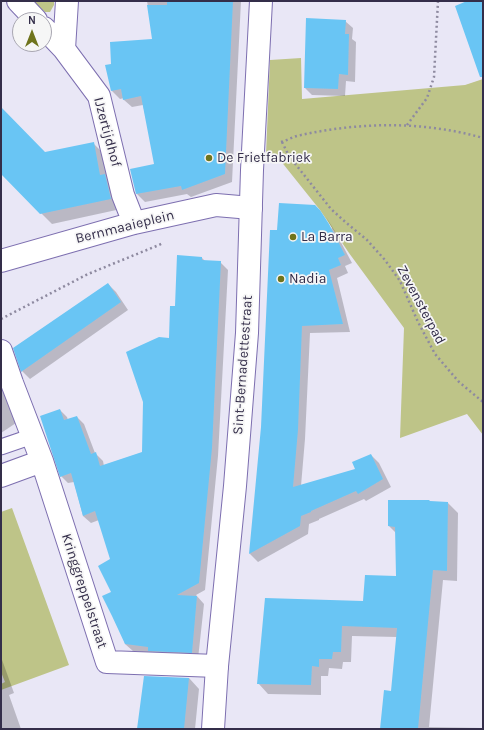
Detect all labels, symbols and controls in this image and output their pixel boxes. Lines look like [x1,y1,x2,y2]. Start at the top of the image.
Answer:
north arrow [12,12,52,52]
text: N [28,14,36,27]
street label: IJzertijdhof [90,95,124,169]
place label: De Frietfabriek [217,150,311,166]
marker: De Frietfabriek [204,153,214,163]
street label: Bernmaaieplein [74,207,176,247]
place label: La Barra [301,229,353,245]
marker: La Barra [288,232,298,242]
street label: Zevensterpad [393,263,449,347]
place label: Nadia [289,271,326,287]
marker: Nadia [276,274,286,284]
street label: Sint-Bernadettestraat [230,295,256,435]
street label: Kringgreppelstraat [57,531,111,651]

